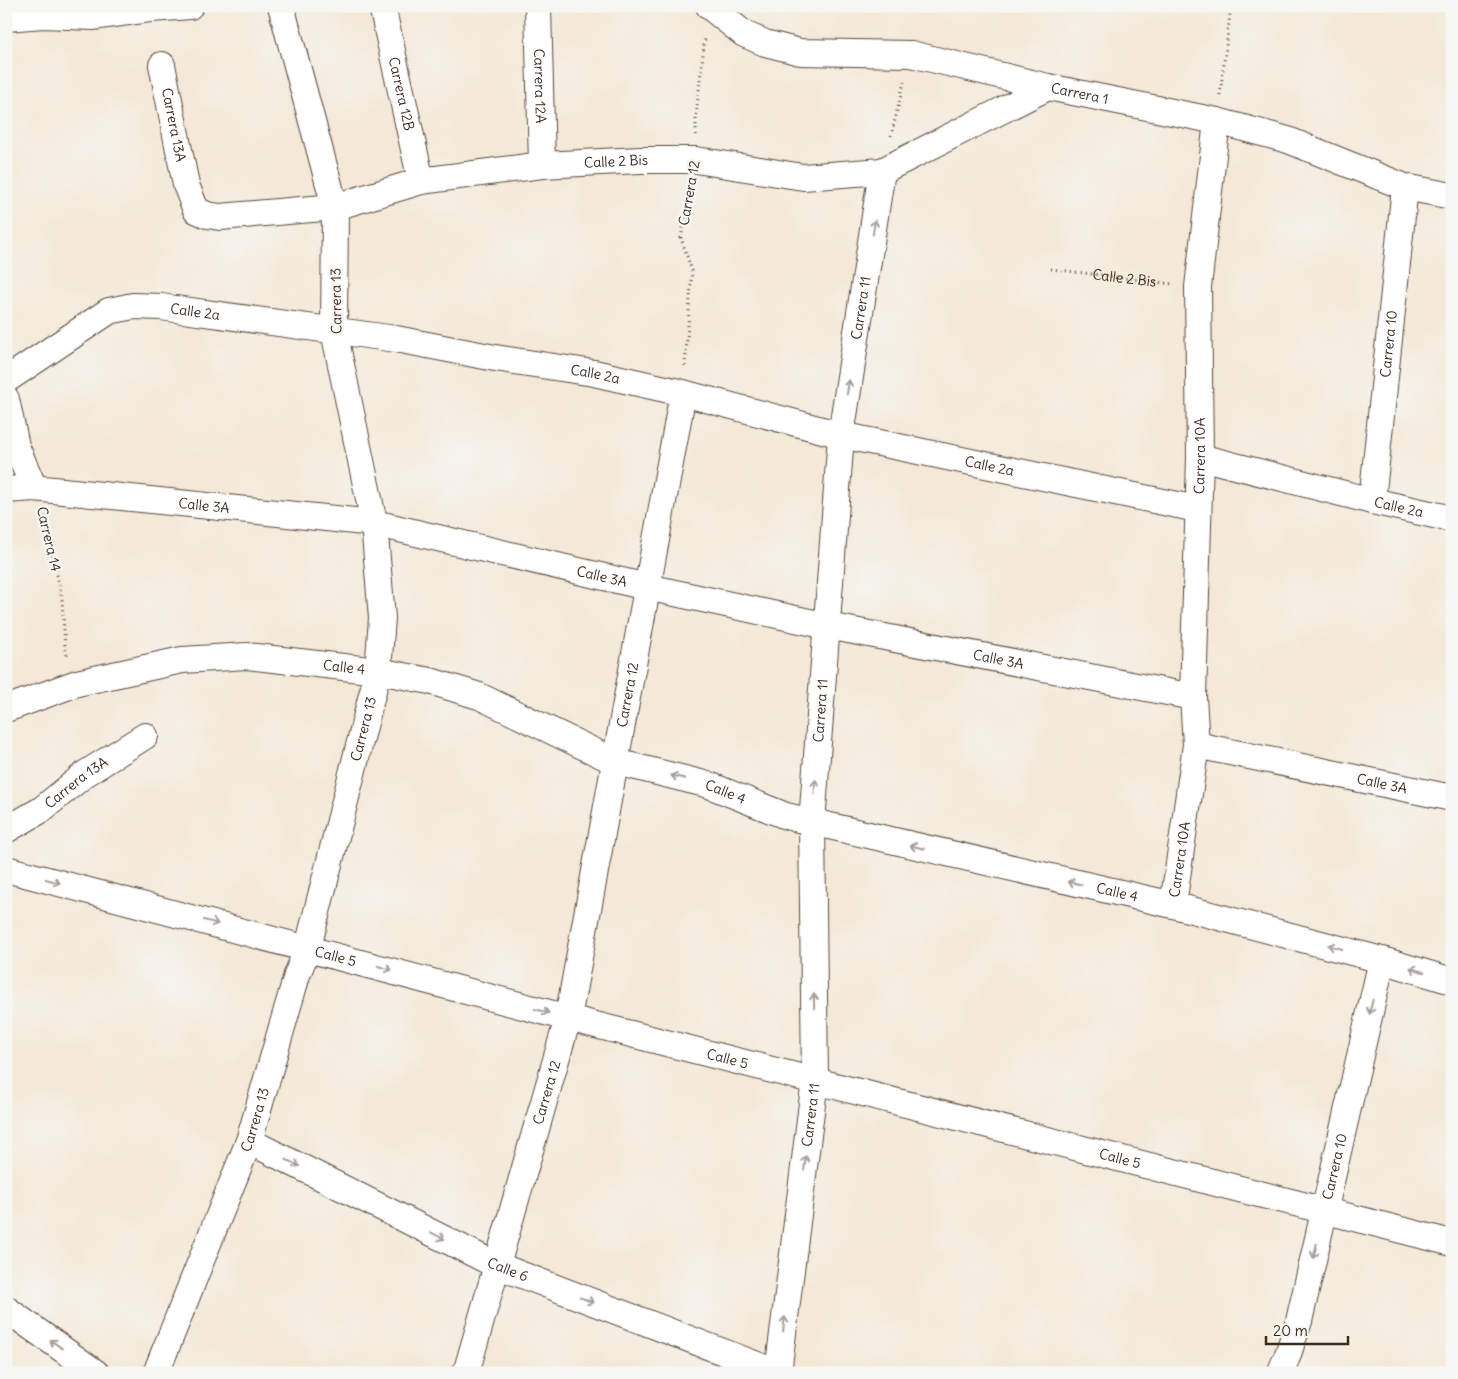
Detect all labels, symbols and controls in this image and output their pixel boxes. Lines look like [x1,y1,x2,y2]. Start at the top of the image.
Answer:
street label: Carrera 12A [530,48,550,124]
street label: Carrera 12B [385,55,419,132]
street label: Carrera 1 [1049,79,1110,108]
street label: Carrera 13A [158,86,190,163]
street label: Calle 2 Bis [584,151,648,172]
street label: Carrera 12 [674,159,704,227]
one-way arrow [869,219,879,235]
street label: Calle 2 Bis [1092,265,1157,291]
street label: Carrera 13 [326,268,346,334]
street label: Carrera 11 [847,275,875,341]
street label: Calle 2a [169,299,221,324]
street label: Carrera 10 [1376,309,1401,378]
street label: Calle 2a [569,361,622,388]
one-way arrow [844,379,854,395]
street label: Carrera 10A [1190,418,1209,494]
street label: Calle 2a [963,452,1016,480]
street label: Calle 2a [1372,493,1425,521]
street label: Calle 3A [178,494,230,517]
street label: Carrera 14 [33,505,65,573]
street label: Calle 3A [575,562,629,591]
street label: Calle 3A [972,645,1025,673]
street label: Calle 4 [322,656,366,678]
street label: Carrera 12 [613,660,642,729]
street label: Carrera 11 [809,678,832,743]
street label: Carrera 13 [347,694,380,763]
street label: Carrera 13A [41,753,111,812]
street label: Calle 3A [1355,770,1409,798]
one-way arrow [670,772,686,781]
street label: Calle 4 [703,775,749,808]
one-way arrow [810,779,820,795]
street label: Carrera 10A [1165,820,1194,899]
one-way arrow [909,842,925,851]
one-way arrow [45,877,61,886]
one-way arrow [1068,878,1084,887]
street label: Calle 4 [1095,879,1140,906]
one-way arrow [202,918,218,927]
street label: Calle 5 [313,942,358,971]
one-way arrow [1328,942,1344,951]
one-way arrow [376,964,392,974]
one-way arrow [1409,965,1425,975]
one-way arrow [809,994,819,1010]
one-way arrow [1366,999,1375,1015]
one-way arrow [533,1006,549,1016]
street label: Calle 5 [705,1045,750,1073]
street label: Carrera 12 [529,1058,564,1126]
street label: Carrera 11 [798,1082,823,1148]
street label: Carrera 13 [237,1086,273,1155]
street label: Carrera 10 [1318,1132,1351,1201]
street label: Calle 5 [1097,1145,1143,1172]
one-way arrow [800,1156,810,1172]
one-way arrow [285,1158,300,1168]
one-way arrow [430,1232,445,1241]
one-way arrow [1310,1242,1319,1258]
street label: Calle 6 [484,1253,531,1285]
one-way arrow [579,1296,594,1306]
scale bar [1266,1314,1348,1346]
one-way arrow [779,1317,789,1333]
text: 20 m [1273,1321,1308,1340]
one-way arrow [49,1339,63,1349]

